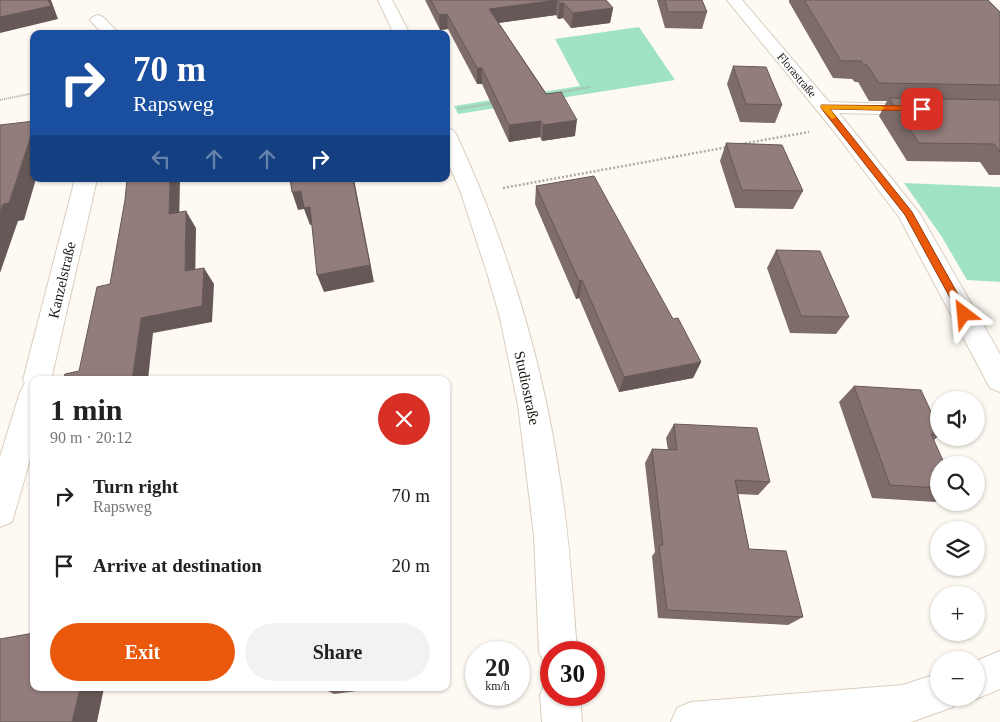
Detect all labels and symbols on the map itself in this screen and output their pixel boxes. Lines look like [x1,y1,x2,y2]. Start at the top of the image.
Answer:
street label: Florastraße [774,50,820,100]
pin [901,88,943,130]
street label: Kanzelstraße [45,240,79,320]
position arrow [937,287,989,339]
street label: Studiostraße [511,350,543,427]
speed limit sign: 30 [540,641,605,706]

